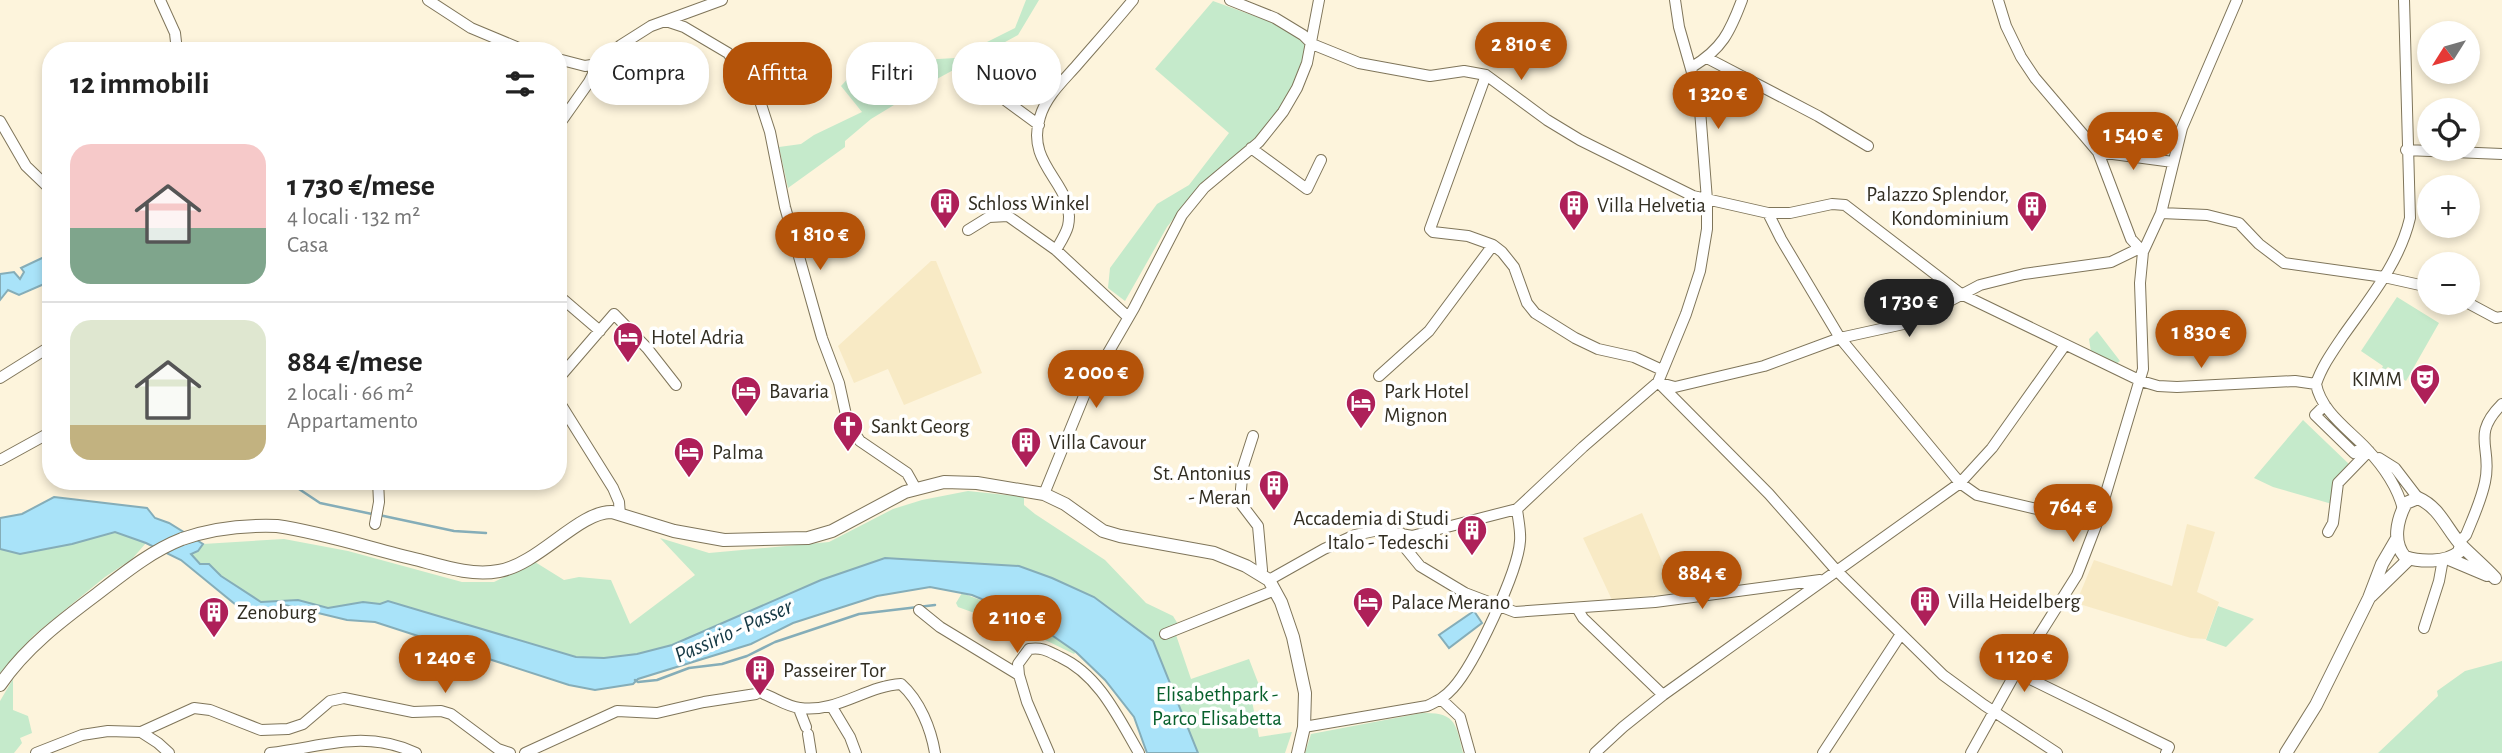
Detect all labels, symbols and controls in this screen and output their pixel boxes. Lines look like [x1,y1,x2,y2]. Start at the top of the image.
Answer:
north arrow [2417,21,2480,84]
map controls [2417,21,2480,315]
pin: 2 810 € [1456,22,1586,82]
text: 2 810 € [1491,33,1551,56]
chip: Compra [588,42,709,105]
chip: Affitta [723,42,832,105]
chip: Filtri [846,42,938,105]
chip: Nuovo [952,42,1061,105]
icon: filters [501,65,539,103]
text: 12 immobili [70,69,210,99]
pin: 1 320 € [1653,72,1783,131]
text: 1 320 € [1689,82,1747,105]
button: locate [2417,98,2480,161]
pin: 1 540 € [2068,113,2198,172]
text: 1 540 € [2103,123,2163,146]
text: 1 730 €/mese [287,171,435,201]
icon: home [126,172,210,256]
button: + [2417,175,2480,238]
place label: Palazzo Splendor, Kondominium [1866,184,2009,229]
building icon: Schloss Winkel [928,186,962,230]
building icon: Villa Helvetia [1557,188,1591,232]
building icon: Palazzo Splendor, Kondominium [2015,189,2049,233]
place label: Schloss Winkel [968,193,1090,214]
place label: Villa Helvetia [1597,195,1706,216]
text: 4 locali · 132 m² [287,206,420,229]
pin: 1 810 € [755,212,885,272]
text: 1 810 € [791,223,849,246]
text: Casa [287,234,329,257]
button: − [2417,252,2480,315]
pin: 1 730 € [1844,280,1974,339]
text: 1 730 € [1880,290,1938,313]
pin: 1 830 € [2136,310,2266,370]
hotel icon: Hotel Adria [611,320,645,364]
text: 1 830 € [2171,321,2231,344]
place label: Hotel Adria [651,327,744,348]
text: 884 €/mese [287,347,423,377]
icon: home [126,348,210,432]
pin: 2 000 € [1031,350,1161,410]
text: 2 000 € [1064,361,1128,384]
theatre icon: KIMM [2408,362,2442,406]
place label: KIMM [2352,369,2402,390]
hotel icon: Bavaria [729,374,763,418]
place label: Bavaria [769,381,830,402]
place label: Park Hotel Mignon [1384,381,1469,426]
text: 2 locali · 66 m² [287,382,413,405]
hotel icon: Park Hotel Mignon [1344,386,1378,430]
church icon: Sankt Georg [831,409,865,453]
text: Appartamento [287,410,418,433]
place label: Sankt Georg [871,416,970,437]
building icon: Villa Cavour [1009,425,1043,469]
place label: Villa Cavour [1049,432,1146,453]
hotel icon: Palma [672,435,706,479]
place label: Palma [712,442,764,463]
place label: St. Antonius - Meran [1153,463,1251,508]
building icon: St. Antonius - Meran [1257,468,1291,512]
pin: 764 € [2024,484,2122,544]
text: 764 € [2050,495,2096,518]
place label: Accademia di Studi Italo - Tedeschi [1293,508,1449,553]
building icon: Accademia di Studi Italo - Tedeschi [1455,513,1489,557]
pin: 884 € [1653,552,1751,611]
text: 884 € [1678,562,1726,585]
building icon: Villa Heidelberg [1908,584,1942,628]
hotel icon: Palace Merano [1351,585,1385,629]
place label: Villa Heidelberg [1948,591,2081,612]
place label: Palace Merano [1391,592,1510,613]
building icon: Zenoburg [197,595,231,639]
water label: Passirio - Passer [671,595,797,668]
pin: 2 110 € [952,596,1082,655]
place label: Zenoburg [237,602,317,623]
text: 2 110 € [988,606,1046,629]
pin: 1 120 € [1959,634,2089,694]
pin: 1 240 € [380,636,510,695]
text: 1 120 € [1995,645,2053,668]
text: 1 240 € [415,646,475,669]
building icon: Passeirer Tor [743,653,777,697]
place label: Passeirer Tor [783,660,886,681]
park label: Elisabethpark - Parco Elisabetta [1152,684,1282,729]

